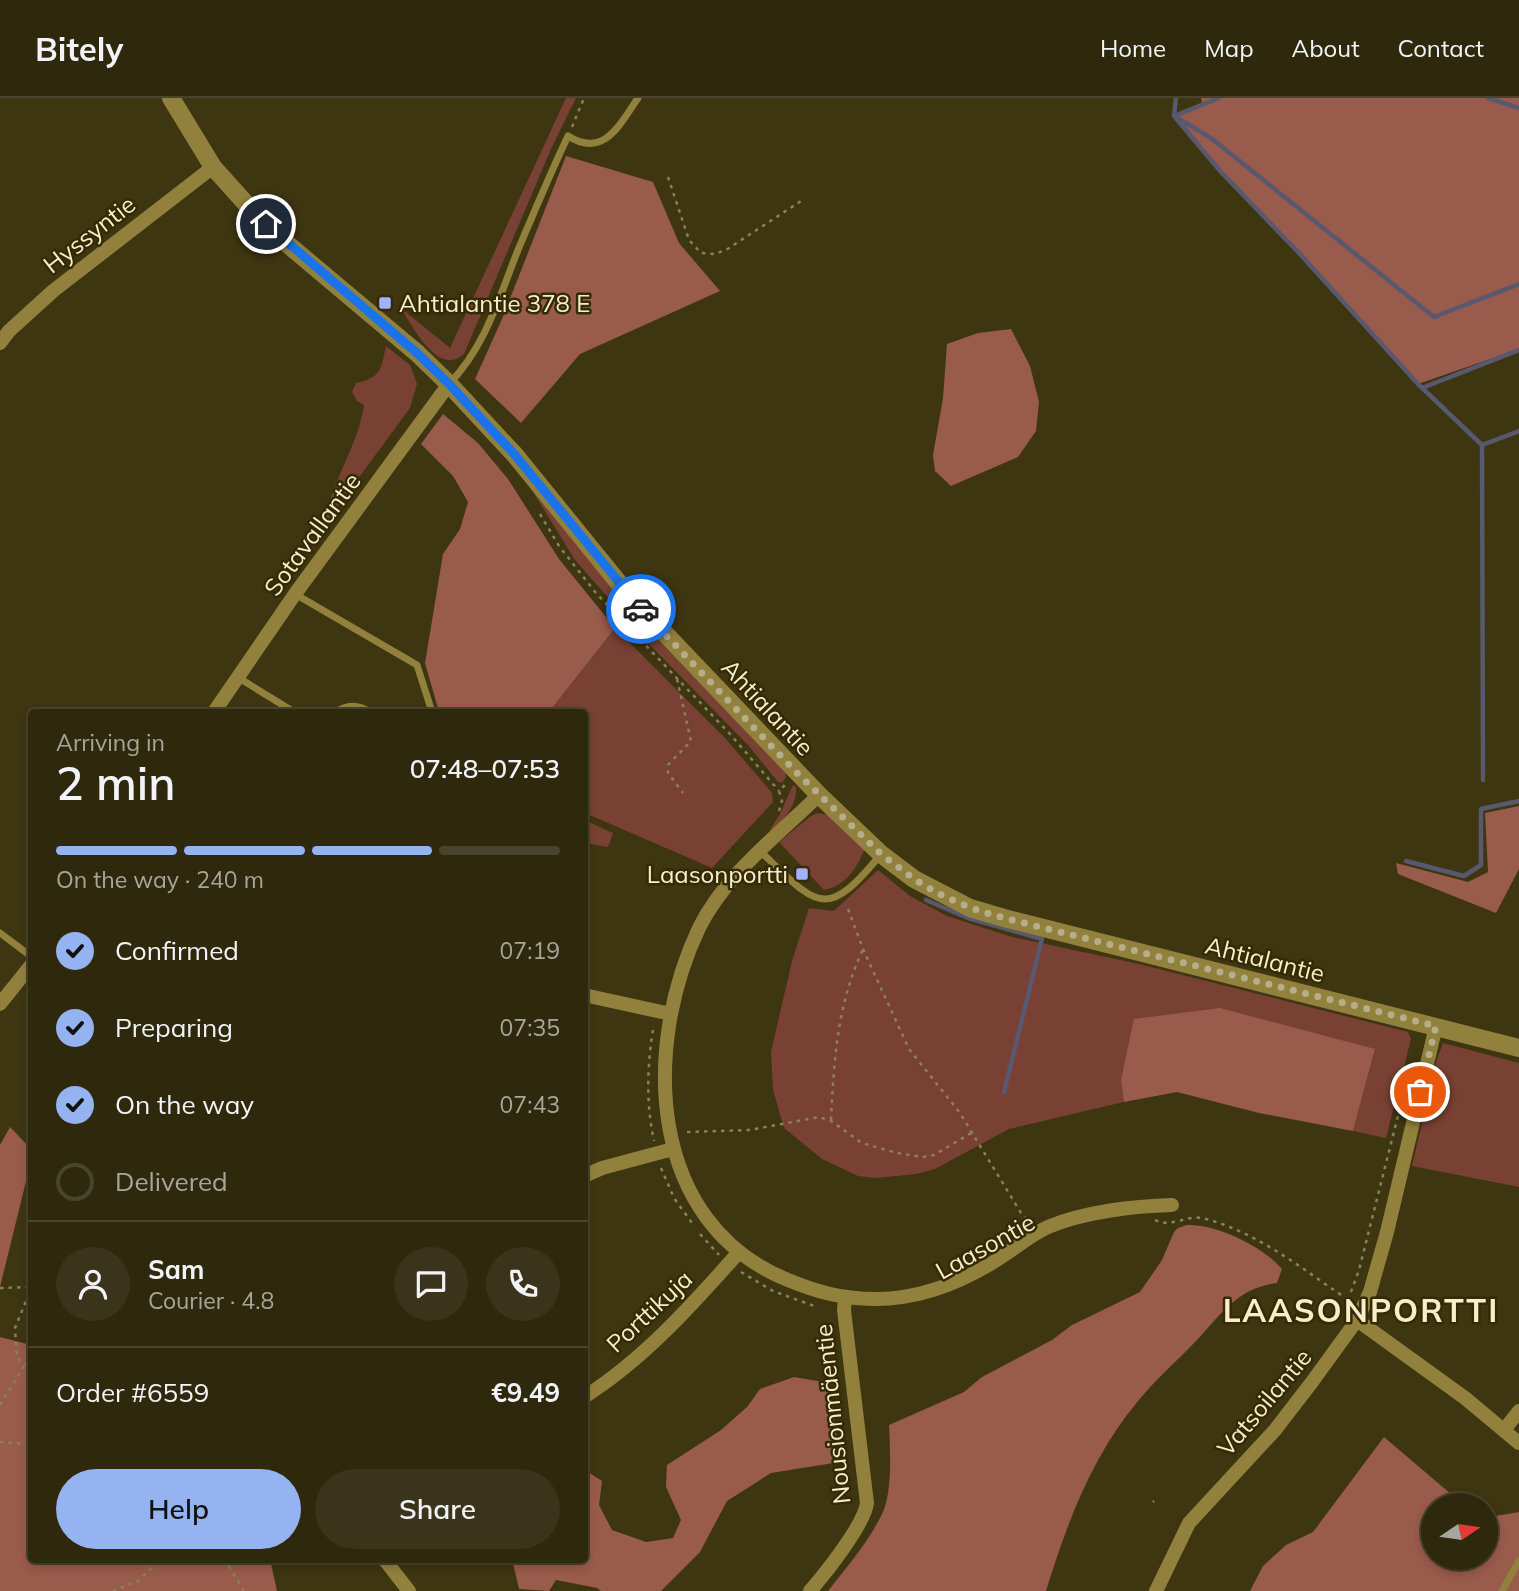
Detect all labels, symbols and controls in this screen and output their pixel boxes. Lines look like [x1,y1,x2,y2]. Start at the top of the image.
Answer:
text: Bitely [35,28,123,69]
text: Home [1100,33,1166,63]
text: Map [1204,33,1254,63]
text: About [1292,33,1360,63]
text: Contact [1398,33,1484,63]
street label: Hyssyntie [37,189,141,279]
pin [236,194,296,254]
icon: home [247,205,285,243]
place label: Ahtialantie 378 E [399,288,590,318]
marker: Ahtialantie 378 E [377,295,393,311]
street label: Sotavallantie [257,466,367,602]
courier [606,574,676,644]
icon: car [622,590,660,628]
street label: Ahtialantie [716,652,820,762]
text: Arriving in [56,728,165,757]
text: 07:48–07:53 [410,752,560,785]
text: 2 min [56,754,175,812]
place label: Laasonportti [647,859,788,889]
text: On the way · 240 m [56,865,264,894]
marker: Laasonportti [794,866,810,882]
street label: Ahtialantie [1202,930,1328,988]
icon: check [56,932,94,970]
text: Confirmed [115,934,239,967]
text: 07:19 [500,936,560,965]
icon: check [56,1009,94,1047]
text: Preparing [115,1011,233,1044]
text: 07:35 [500,1013,560,1042]
pin [1390,1062,1450,1122]
icon: bag [1401,1073,1439,1111]
icon: check [56,1086,94,1124]
text: On the way [115,1088,254,1121]
text: 07:43 [500,1090,560,1119]
text: Delivered [115,1165,228,1198]
street label: Laasontie [930,1207,1040,1285]
button: person [56,1247,130,1321]
button: chat [394,1247,468,1321]
button: phone [486,1247,560,1321]
text: Sam [148,1253,204,1286]
street label: Porttikuja [600,1264,698,1358]
text: Courier · 4.8 [148,1286,274,1315]
district label: LAASONPORTTI [1223,1290,1499,1330]
street label: Nousionmäentie [808,1323,856,1505]
street label: Vatsoilantie [1210,1342,1318,1462]
text: Order #6559 [56,1376,209,1409]
text: €9.49 [491,1376,560,1409]
button: Help [56,1469,301,1549]
button: Share [315,1469,560,1549]
north arrow [1421,1493,1498,1570]
map controls [1421,1493,1498,1570]

